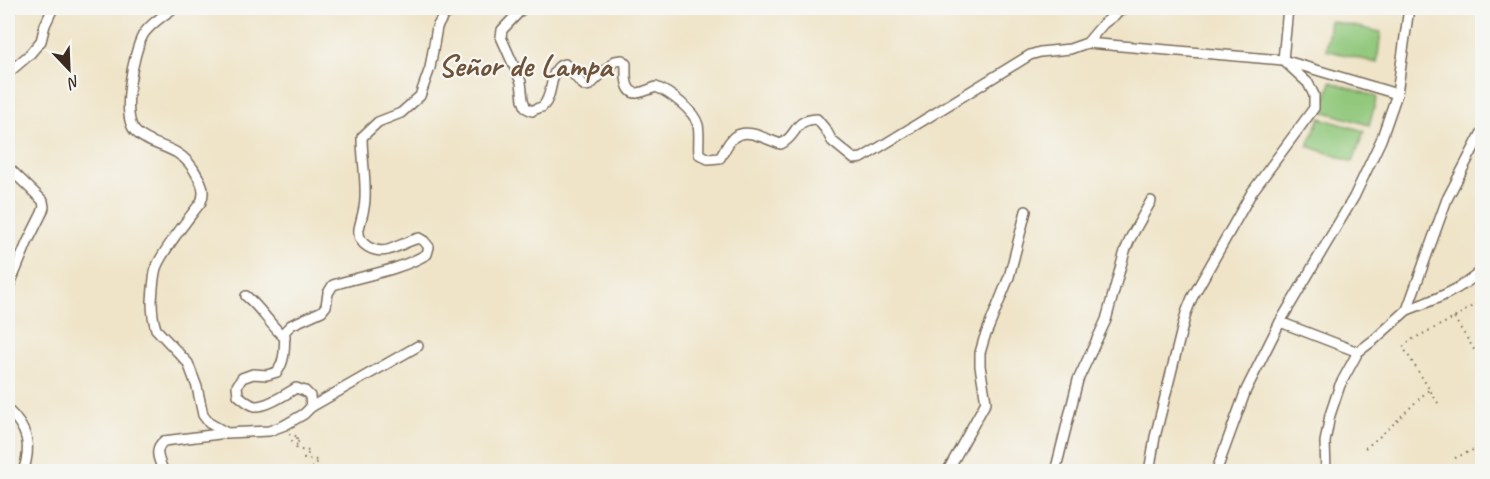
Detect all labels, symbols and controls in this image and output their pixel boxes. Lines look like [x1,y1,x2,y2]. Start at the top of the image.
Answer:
north arrow [39,39,99,99]
district label: Señor de Lampa [438,45,615,86]
text: N [63,71,83,94]

